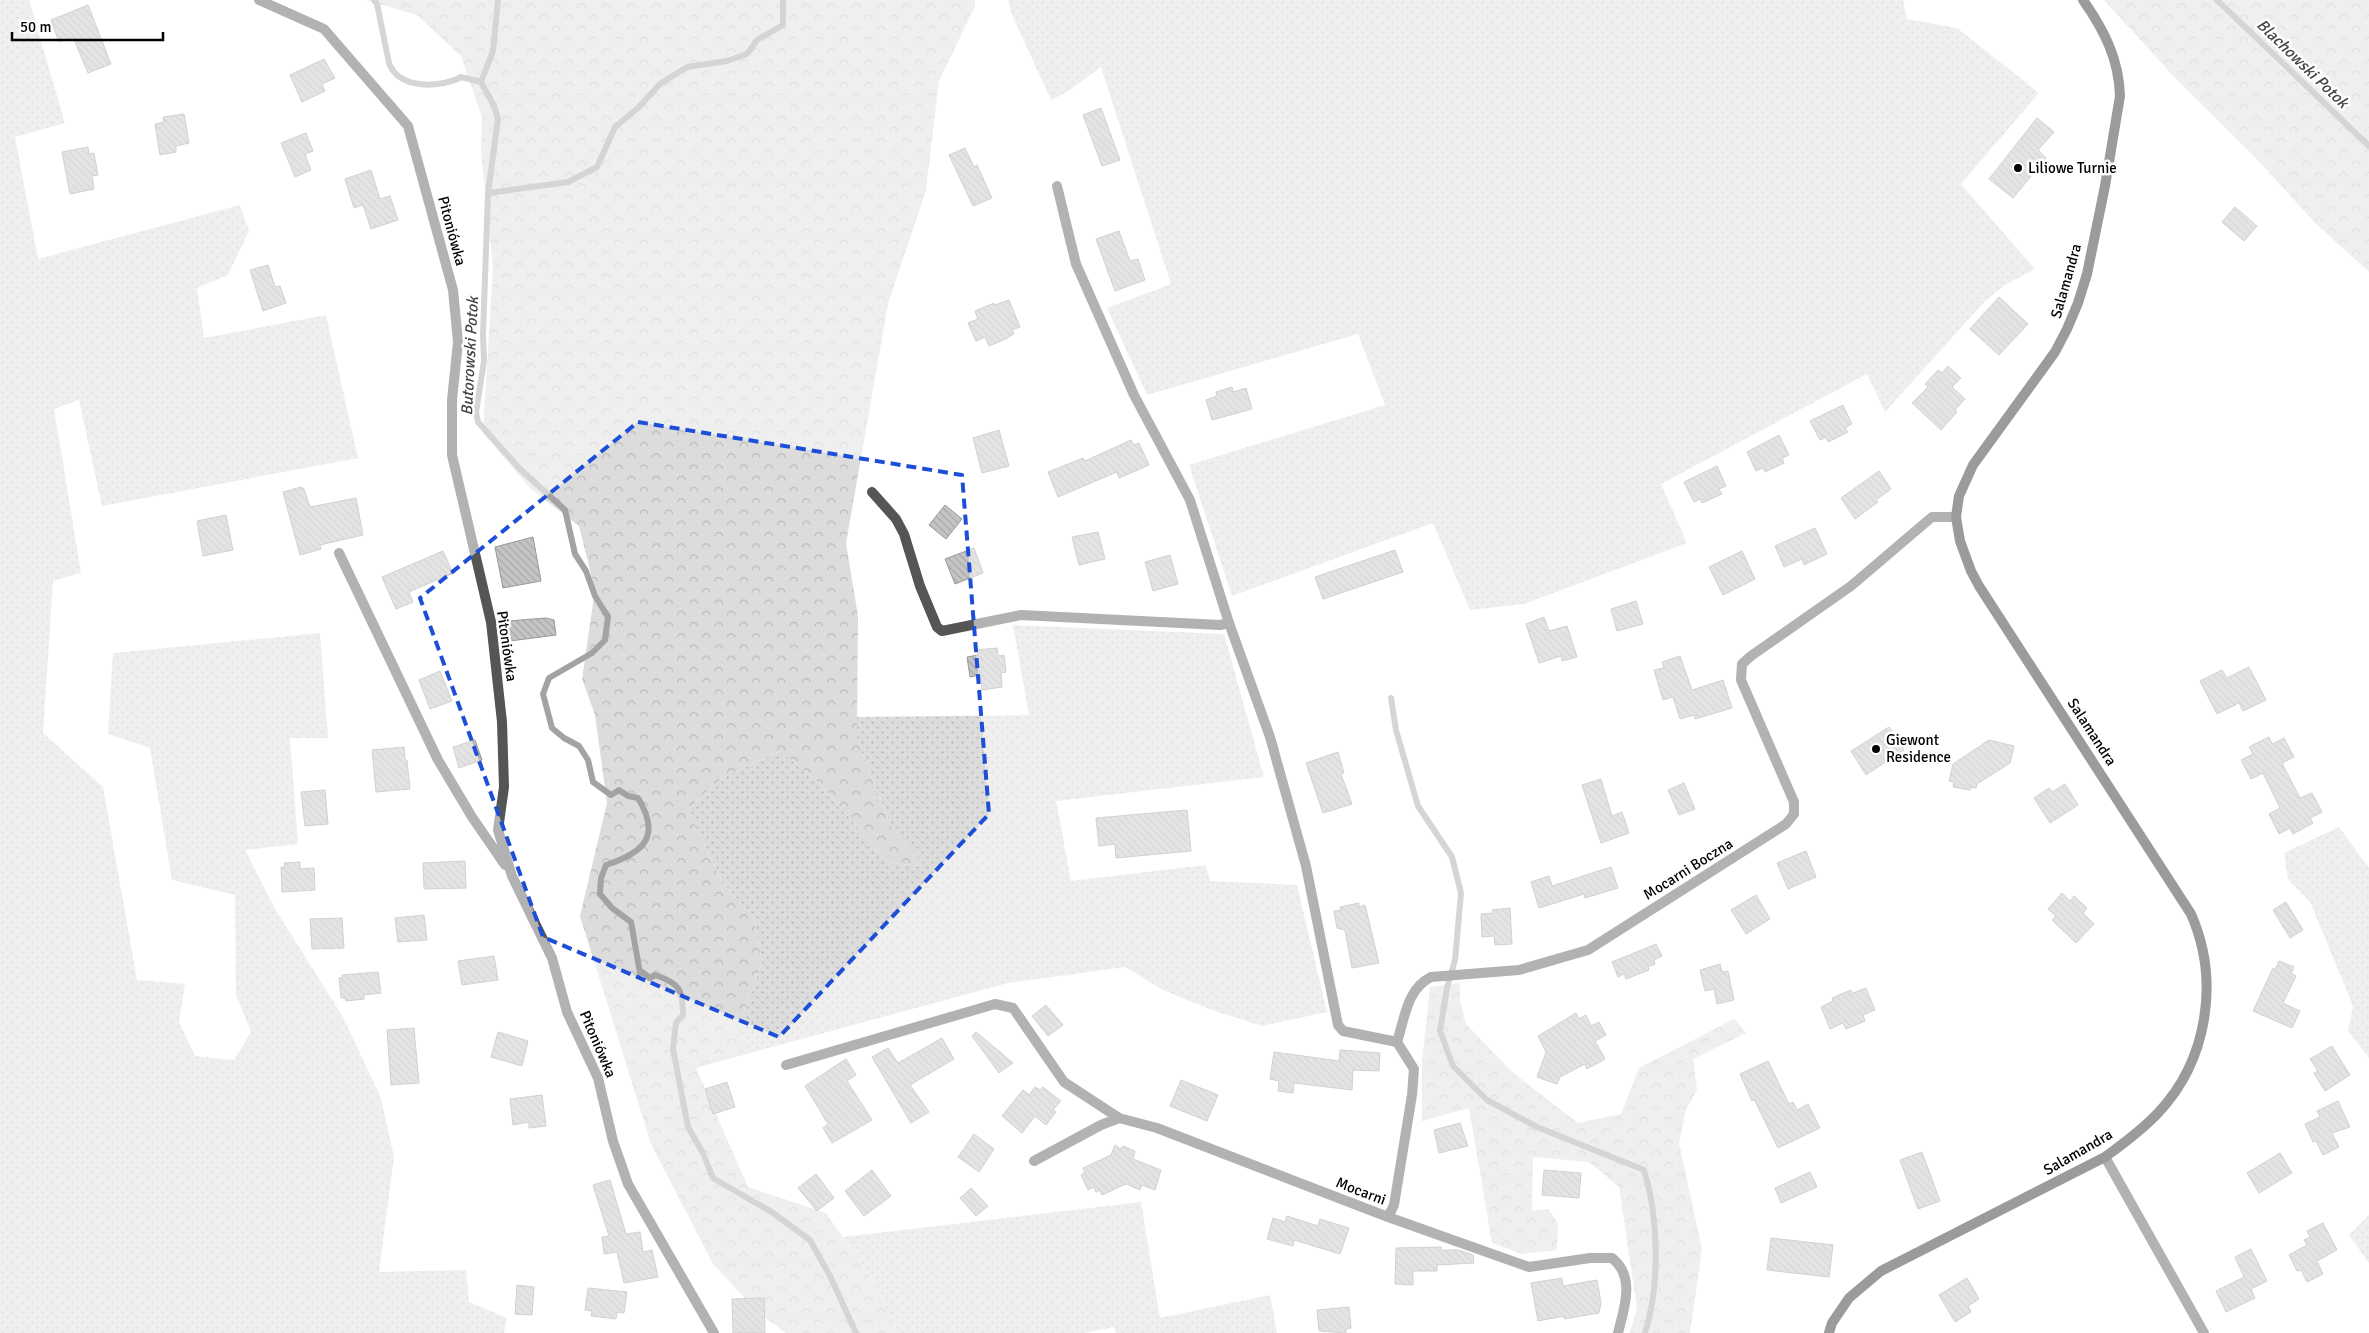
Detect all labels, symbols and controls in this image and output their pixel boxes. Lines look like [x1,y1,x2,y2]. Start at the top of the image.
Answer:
scale bar [12,10,164,42]
water label: Blachowski Potok [2252,15,2354,114]
text: 50 m [20,18,51,36]
place label: Liliowe Turnie [2028,159,2117,177]
marker: Liliowe Turnie [2012,162,2024,174]
street label: Pitoniówka [434,194,470,268]
street label: Salamandra [2047,242,2085,320]
water label: Butorowski Potok [457,294,483,416]
street label: Pitoniówka [493,609,521,683]
street label: Salamandra [2064,695,2120,769]
place label: Giewont Residence [1886,731,1951,766]
marker: Giewont Residence [1870,743,1882,755]
street label: Mocarni Boczna [1640,834,1736,904]
street label: Pitoniówka [576,1008,620,1080]
street label: Salamandra [2040,1125,2116,1179]
street label: Mocarni [1333,1173,1389,1209]

